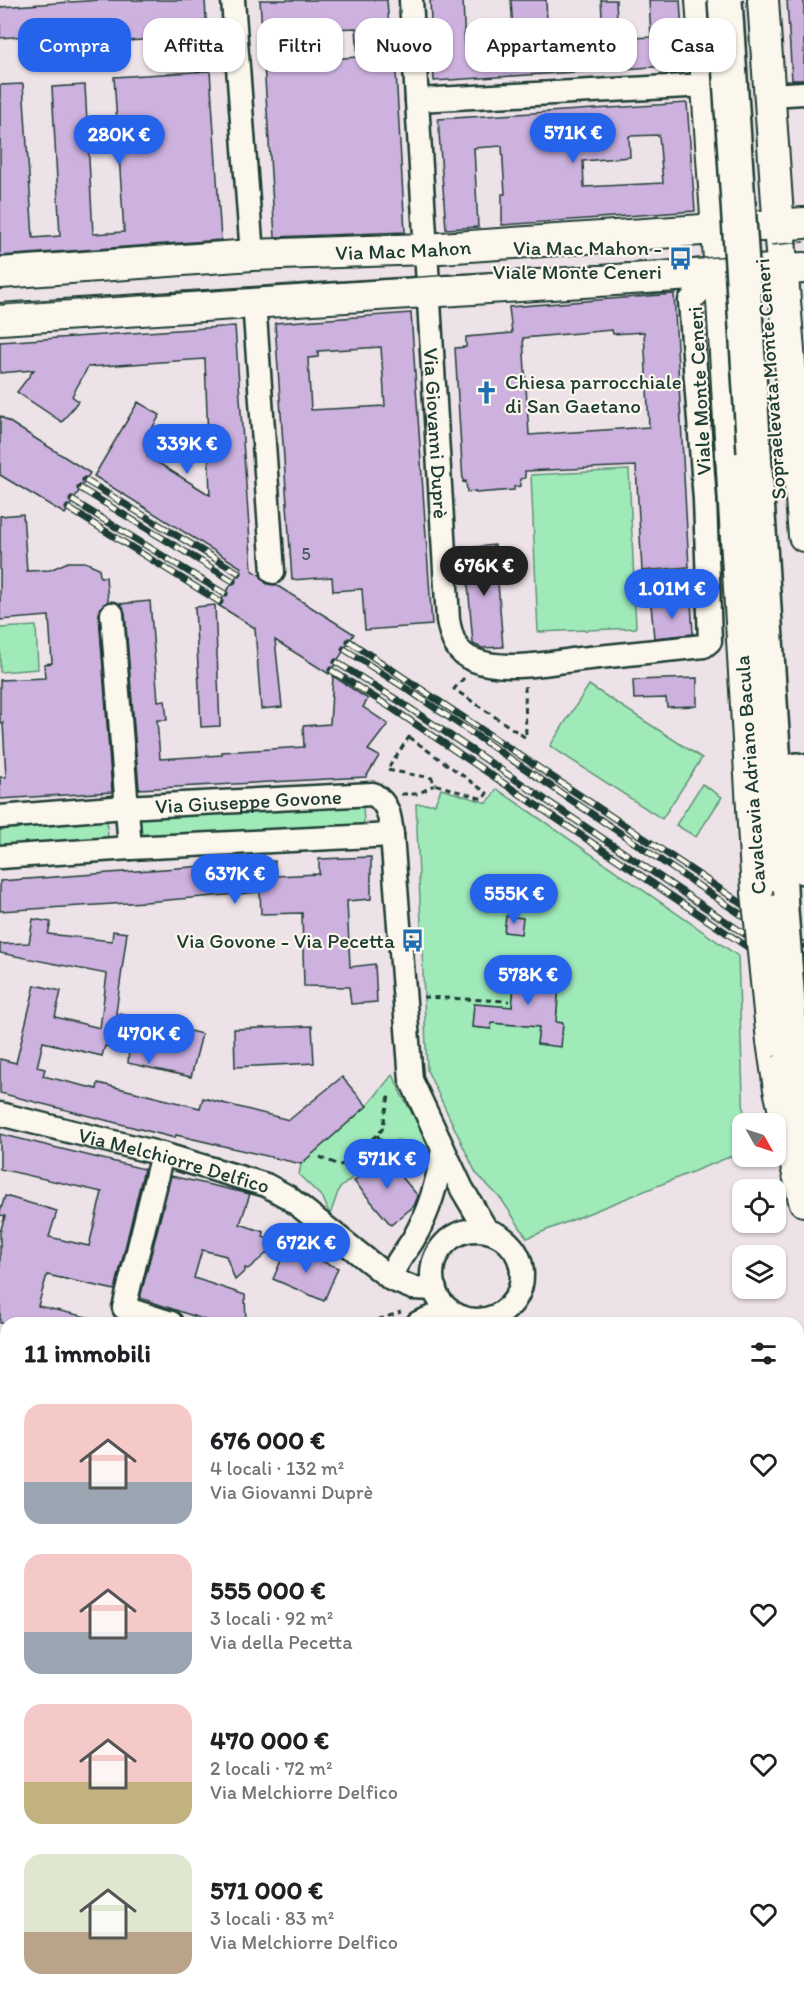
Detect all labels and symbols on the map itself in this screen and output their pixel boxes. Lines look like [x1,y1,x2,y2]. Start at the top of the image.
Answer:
pin: 571K € [524,113,622,164]
pin: 280K € [70,115,168,166]
street label: Via Mac Mahon [335,233,472,265]
place label: Via Mac Mahon - Viale Monte Ceneri [493,235,662,284]
bus stop icon: Via Mac Mahon - Viale Monte Ceneri [667,246,693,272]
street label: Sopraelevata Monte Ceneri [749,258,791,500]
street label: Viale Monte Ceneri [682,306,716,476]
street label: Via Giovanni Duprè [419,347,454,519]
place label: Chiesa parrocchiale di San Gaetano [505,369,682,418]
church icon: Chiesa parrocchiale di San Gaetano [474,380,500,406]
pin: 339K € [138,424,236,475]
house number: 5 [301,543,311,565]
pin: 676K € [435,546,533,597]
pin: 1.01M € [617,569,727,620]
street label: Cavalcavia Adriano Bacula [729,655,771,895]
street label: Via Giuseppe Govone [154,783,342,818]
pin: 637K € [186,854,284,905]
pin: 555K € [465,874,563,925]
bus stop icon: Via Govone - Via Pecetta [400,927,426,953]
place label: Via Govone - Via Pecetta [177,928,395,953]
pin: 578K € [479,955,577,1006]
pin: 470K € [100,1014,198,1065]
north arrow [732,1113,786,1167]
street label: Via Melchiorre Delfico [76,1121,273,1198]
pin: 571K € [338,1139,436,1190]
pin: 672K € [257,1223,355,1274]

